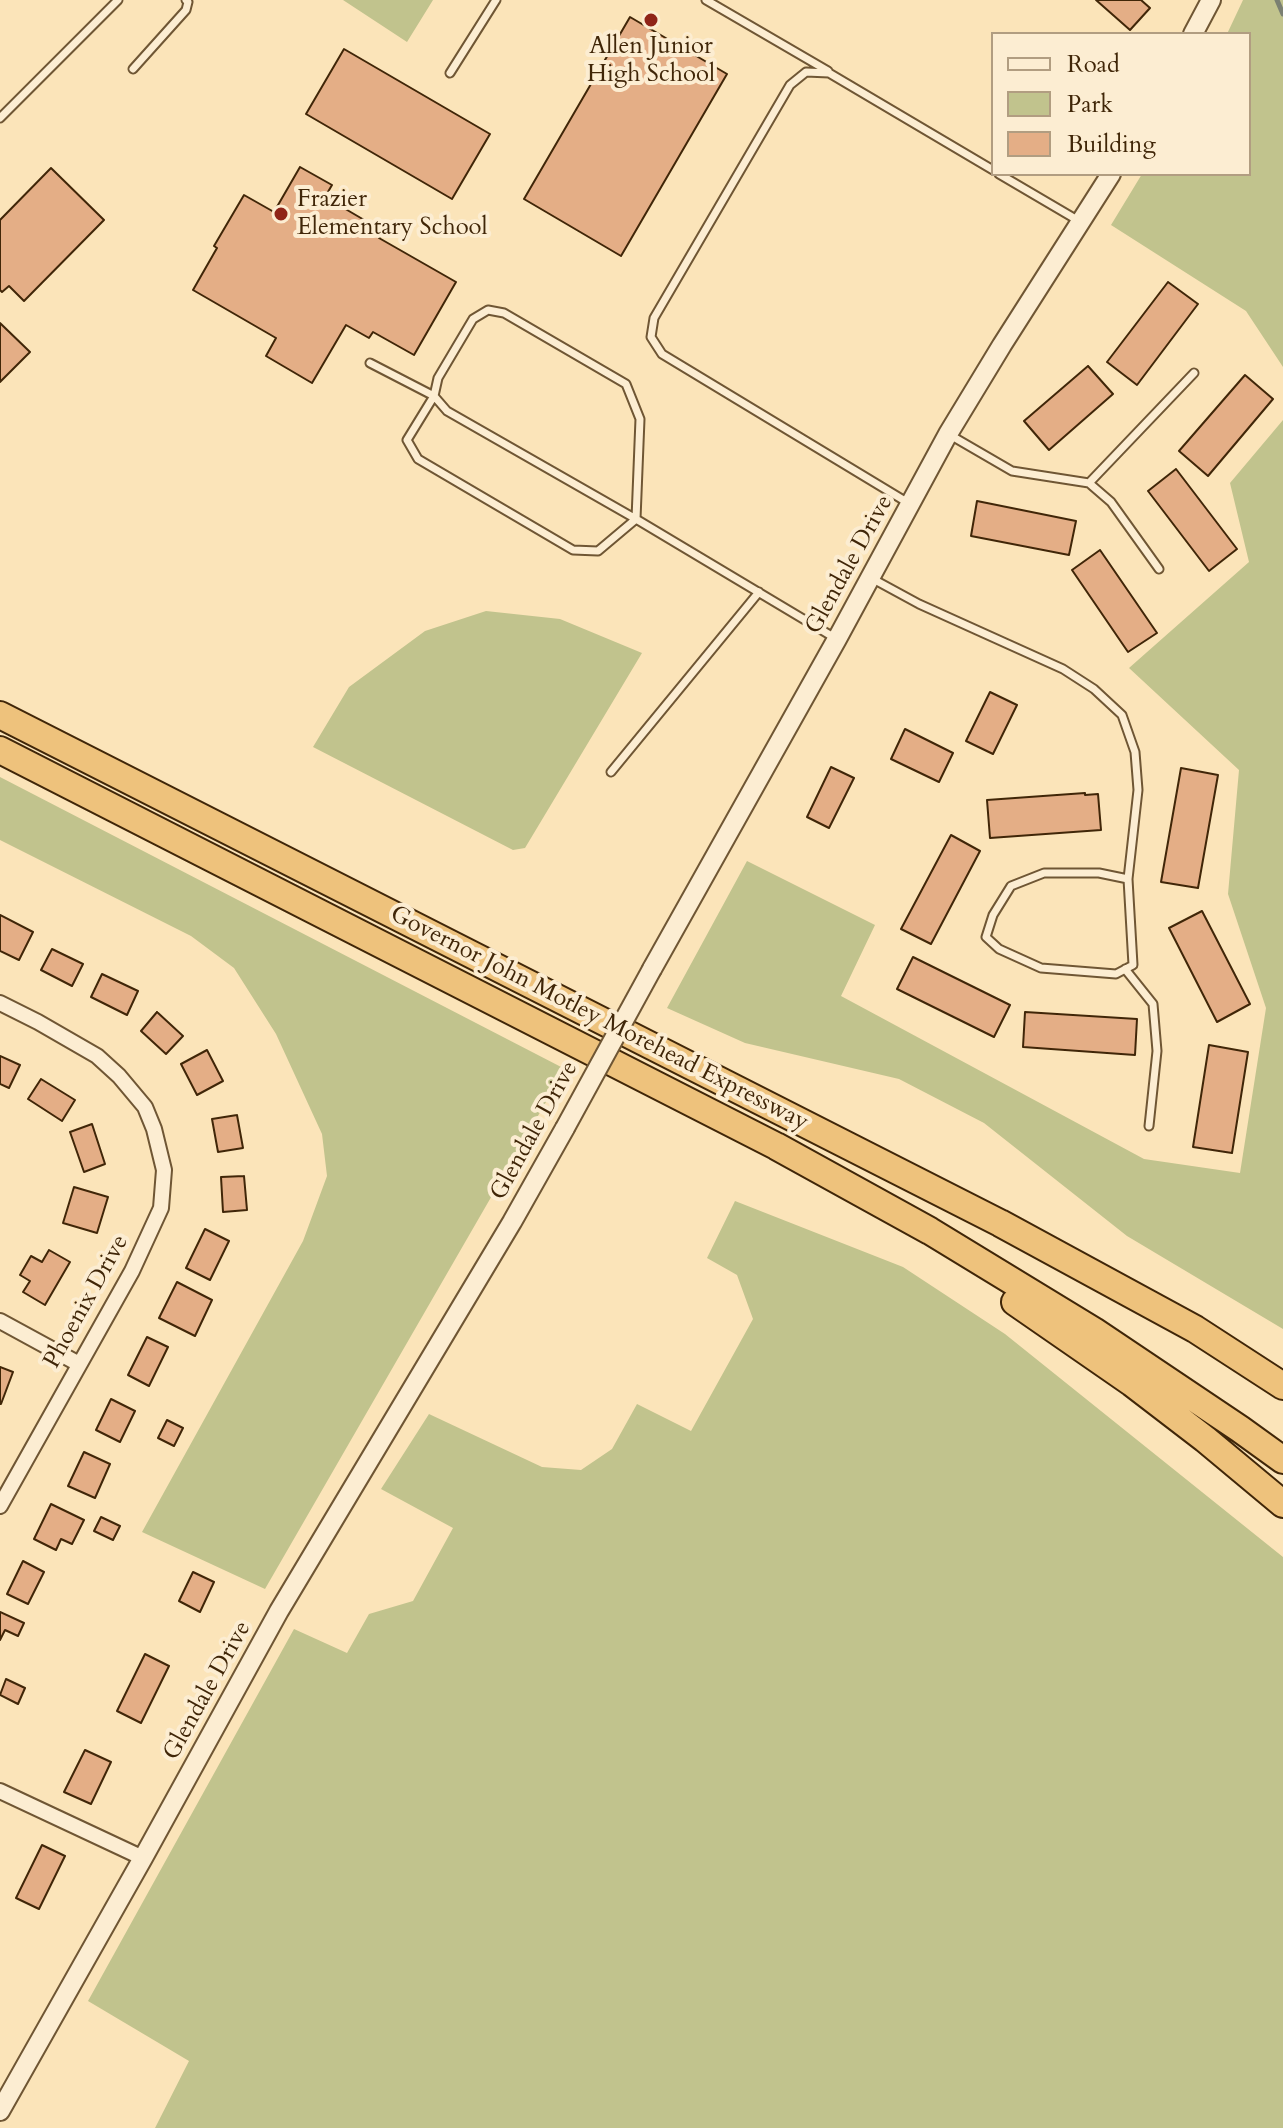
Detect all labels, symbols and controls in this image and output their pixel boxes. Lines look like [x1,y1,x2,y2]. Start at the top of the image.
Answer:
marker: Allen Junior High School [642,11,660,29]
legend [991,32,1251,176]
place label: Allen Junior High School [587,33,715,89]
text: Road [1067,48,1120,81]
text: Park [1067,88,1113,121]
text: Building [1067,128,1156,161]
place label: Frazier Elementary School [297,186,488,242]
marker: Frazier Elementary School [272,205,290,223]
street label: Glendale Drive [800,491,900,639]
street label: Governor John Motley Morehead Expressway [385,900,813,1138]
street label: Glendale Drive [485,1057,585,1205]
street label: Phoenix Drive [39,1230,135,1374]
street label: Glendale Drive [158,1617,258,1765]

